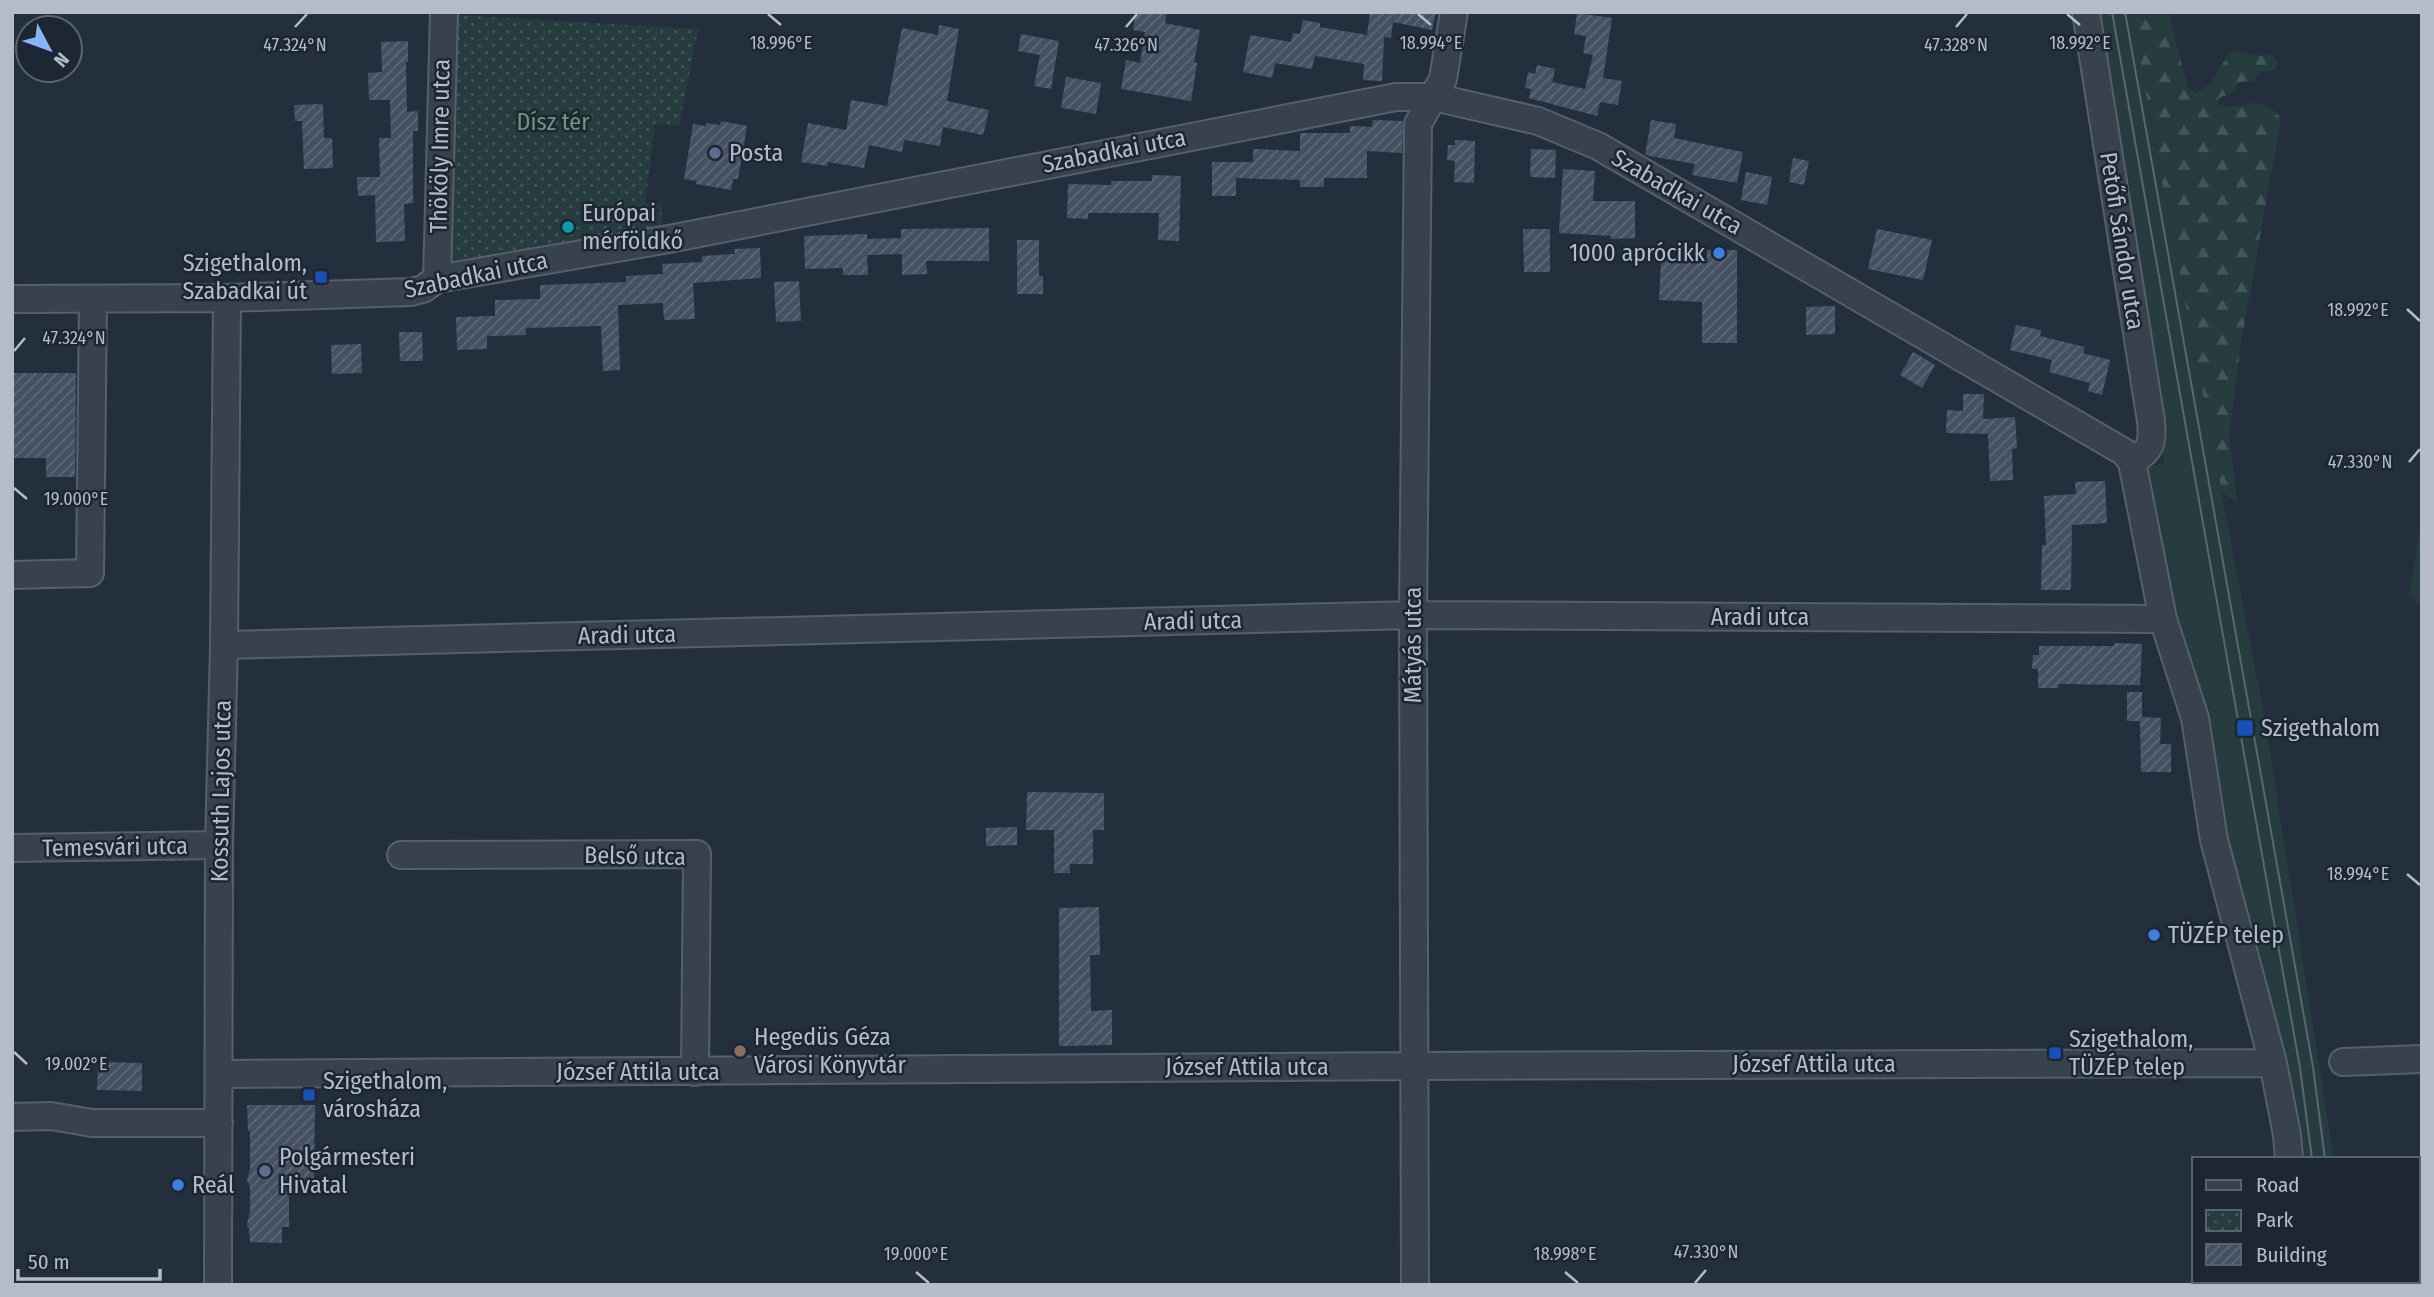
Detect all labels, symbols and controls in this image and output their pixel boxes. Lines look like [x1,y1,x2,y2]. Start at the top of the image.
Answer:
north arrow [14,14,84,84]
text: 18.996°E [750,32,812,54]
text: 18.994°E [1400,32,1462,54]
text: 18.992°E [2049,32,2111,54]
text: 47.324°N [263,34,327,56]
text: 47.326°N [1094,34,1158,56]
text: 47.328°N [1924,34,1988,56]
text: N [49,48,74,72]
street label: Thököly Imre utca [424,59,456,233]
park label: Dísz tér [516,108,590,136]
street label: Szabadkai utca [1040,123,1188,179]
place label: Posta [729,139,783,167]
street label: Szabadkai utca [1607,143,1747,241]
marker: Posta [707,145,723,161]
street label: Petőfi Sándor utca [2094,150,2150,332]
place label: Európai mérföldkő [582,199,683,255]
marker: Európai mérföldkő [560,219,576,235]
place label: 1000 aprócikk [1569,239,1706,267]
marker: 1000 aprócikk [1711,245,1727,261]
street label: Szabadkai utca [402,246,550,304]
place label: Szigethalom, Szabadkai út [183,249,307,305]
marker: Szigethalom, Szabadkai út [313,269,329,285]
text: 18.992°E [2327,299,2389,321]
text: 47.324°N [42,327,106,349]
text: 47.330°N [2328,451,2392,473]
text: 19.000°E [44,488,108,510]
street label: Mátyás utca [1399,587,1427,703]
street label: Aradi utca [1711,603,1809,631]
street label: Aradi utca [1144,606,1242,636]
street label: Aradi utca [578,620,676,650]
street label: Kossuth Lajos utca [205,700,237,882]
place label: Szigethalom [2261,714,2380,742]
marker: Szigethalom [2235,718,2255,738]
street label: Temesvári utca [42,832,188,862]
street label: Belső utca [584,841,686,871]
text: 18.994°E [2327,863,2389,885]
place label: TÜZÉP telep [2168,920,2284,949]
marker: TÜZÉP telep [2146,927,2162,943]
place label: Hegedüs Géza Városi Könyvtár [754,1023,907,1079]
place label: Szigethalom, TÜZÉP telep [2069,1025,2193,1081]
marker: Hegedüs Géza Városi Könyvtár [732,1043,748,1059]
marker: Szigethalom, TÜZÉP telep [2047,1045,2063,1061]
street label: József Attila utca [1732,1050,1896,1078]
text: 19.002°E [45,1053,107,1075]
street label: József Attila utca [1165,1053,1329,1081]
street label: József Attila utca [556,1058,720,1086]
place label: Szigethalom, városháza [323,1067,447,1123]
marker: Szigethalom, városháza [301,1087,317,1103]
place label: Polgármesteri Hivatal [279,1143,415,1199]
legend [2192,1157,2420,1283]
marker: Polgármesteri Hivatal [257,1163,273,1179]
place label: Reál [192,1171,234,1199]
text: Road [2256,1172,2300,1198]
marker: Reál [170,1177,186,1193]
text: Park [2256,1207,2294,1233]
scale bar [18,1238,159,1282]
text: 47.330°N [1674,1241,1738,1263]
text: Building [2256,1242,2327,1268]
text: 19.000°E [884,1243,948,1265]
text: 18.998°E [1534,1243,1596,1265]
text: 50 m [28,1249,70,1275]

